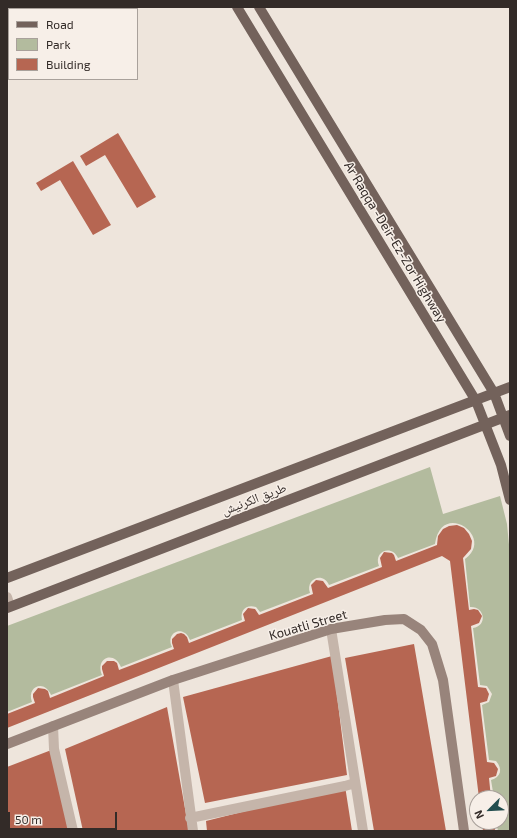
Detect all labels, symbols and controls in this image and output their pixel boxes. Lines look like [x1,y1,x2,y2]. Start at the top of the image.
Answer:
legend [8,8,138,80]
text: Road [46,17,74,31]
text: Park [46,37,71,51]
text: Building [46,57,90,71]
street label: Ar Raqqa -Deir-Ez-Zor Highway [341,159,449,325]
street label: طريق الكرنيش [219,480,289,518]
street label: Kouatli Street [267,606,349,644]
north arrow [469,790,509,830]
scale bar [10,804,119,830]
text: N [471,808,486,821]
text: 50 m [15,812,42,826]

